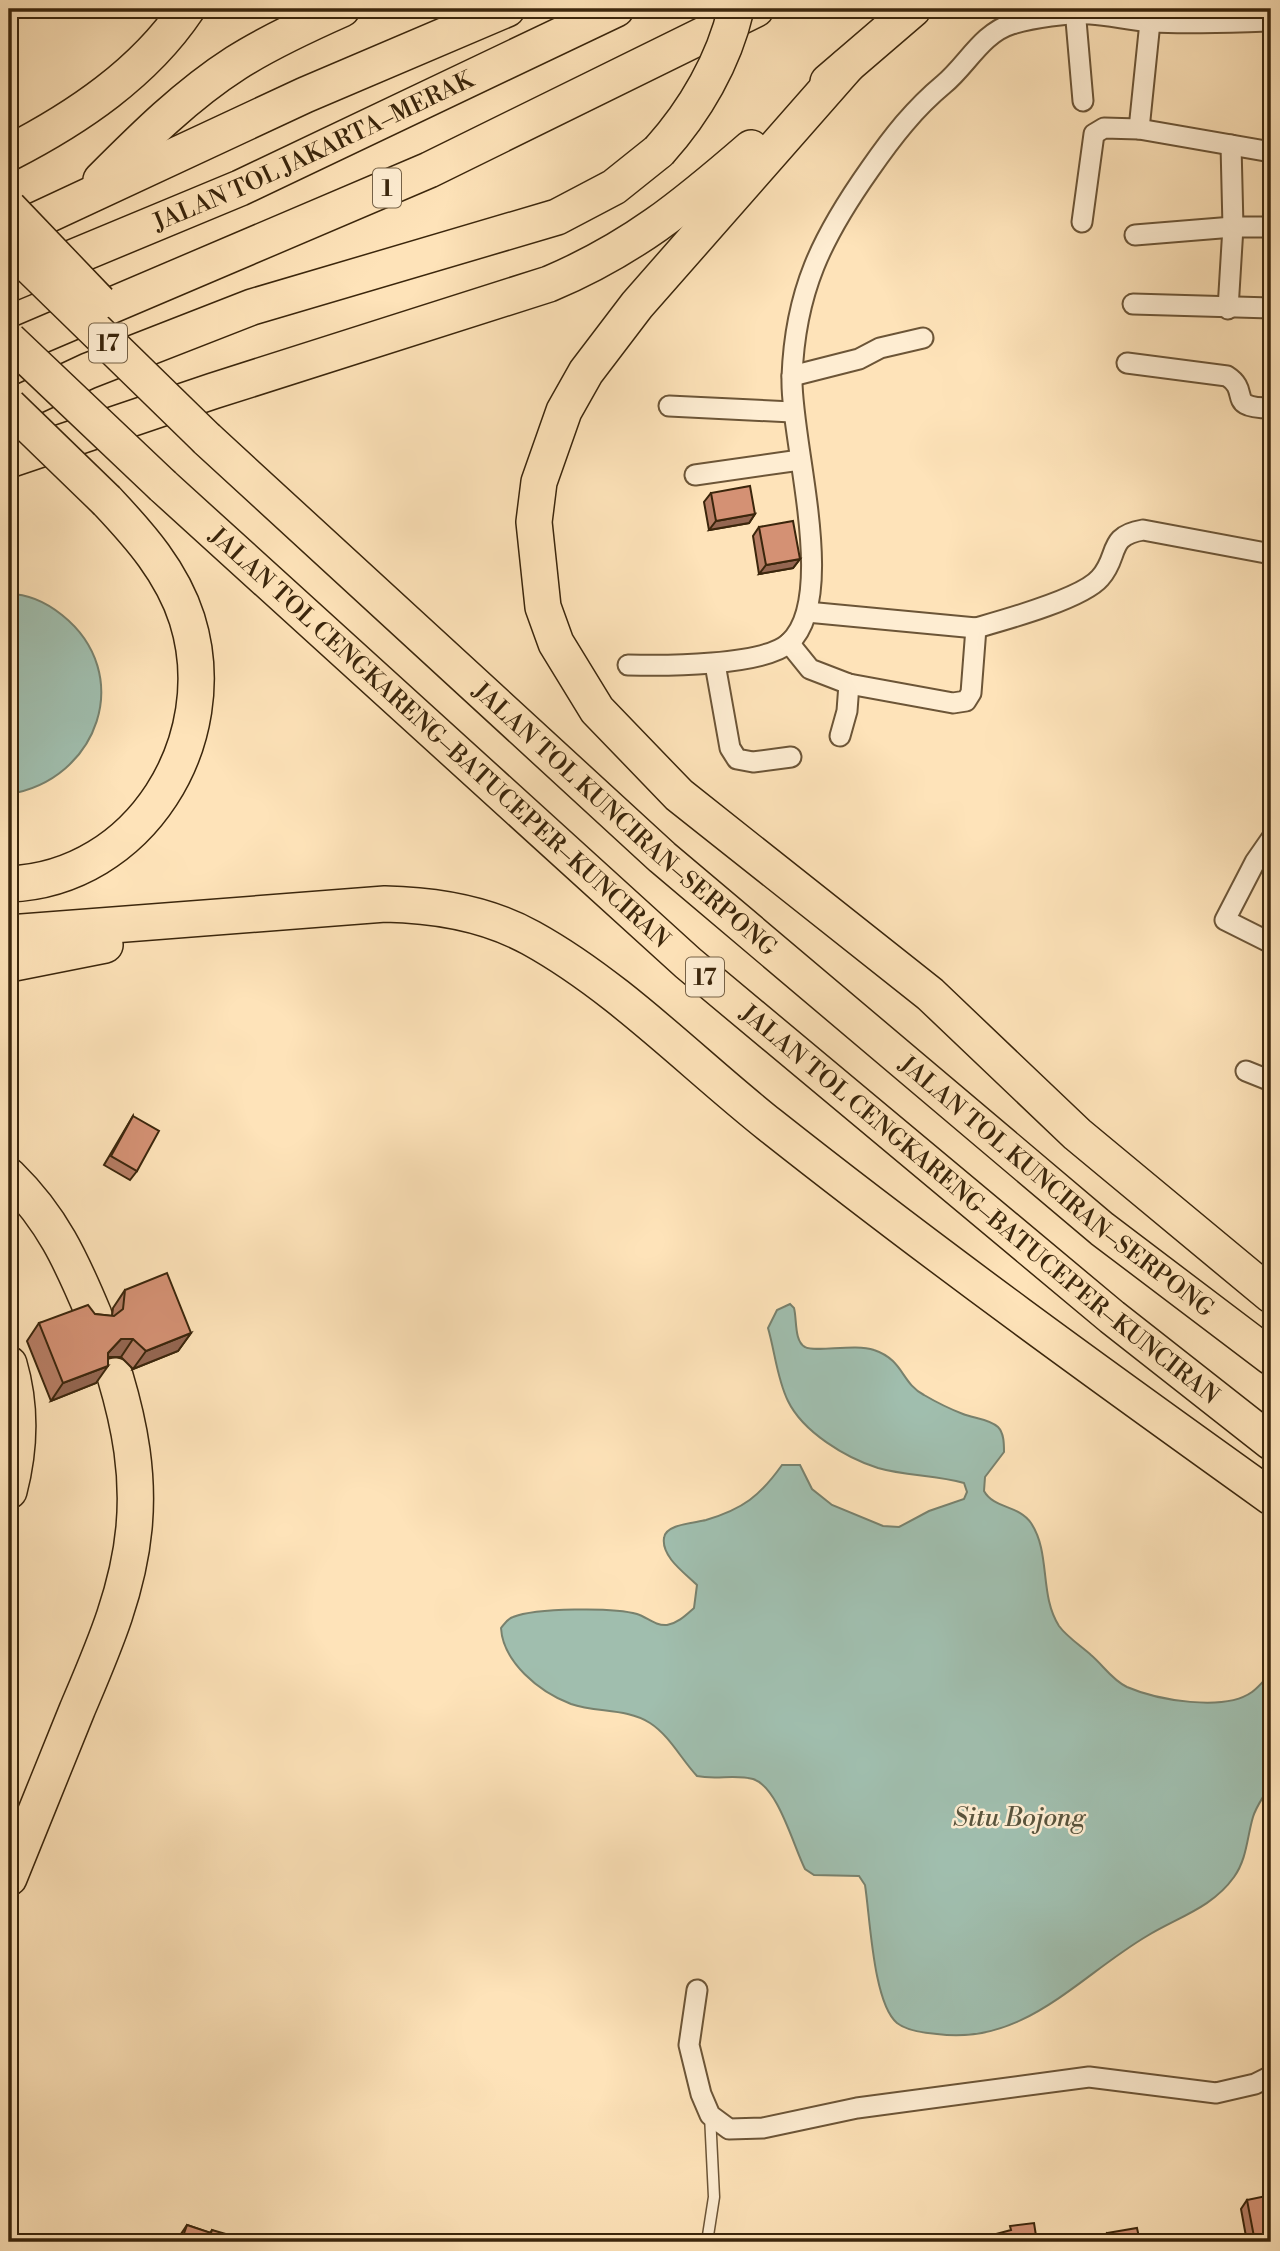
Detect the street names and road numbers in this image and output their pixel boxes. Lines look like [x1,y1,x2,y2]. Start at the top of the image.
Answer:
street label: JALAN TOL JAKARTA–MERAK [148,64,480,239]
road number: 1 [373,168,401,208]
road number: 17 [89,324,127,362]
street label: JALAN TOL CENGKARENG–BATUCEPER–KUNCIRAN [202,521,676,955]
street label: JALAN TOL KUNCIRAN–SERPONG [465,676,783,964]
road number: 17 [686,958,724,996]
street label: JALAN TOL CENGKARENG–BATUCEPER–KUNCIRAN [733,998,1225,1411]
street label: JALAN TOL KUNCIRAN–SERPONG [892,1049,1220,1324]

